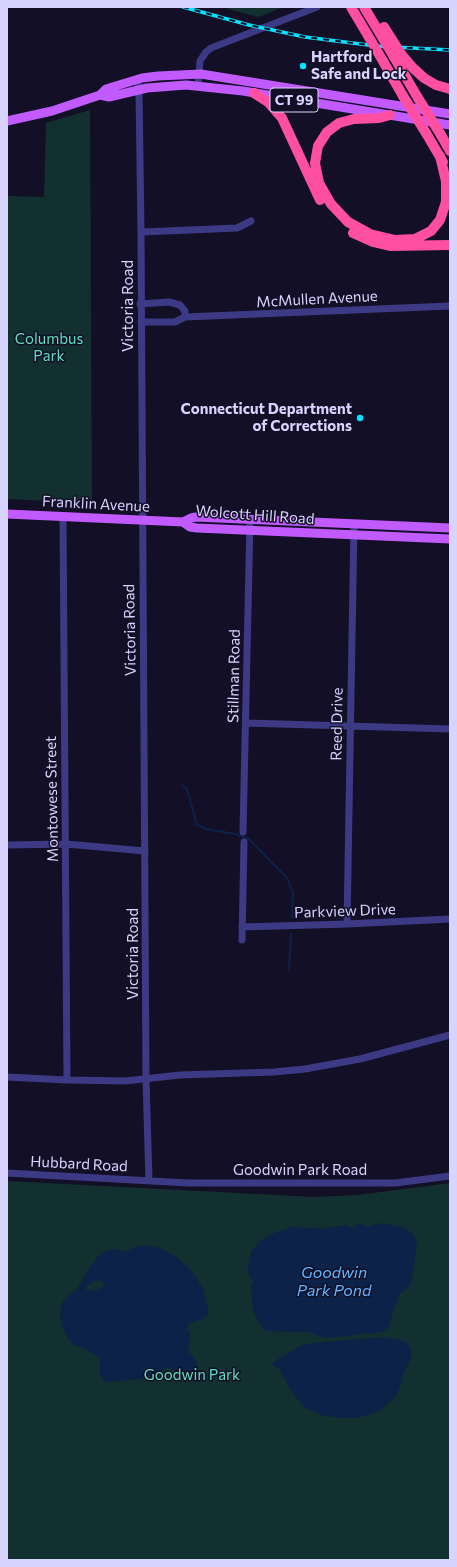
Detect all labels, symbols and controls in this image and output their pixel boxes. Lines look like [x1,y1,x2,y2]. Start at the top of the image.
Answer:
place label: Hartford Safe and Lock [311,48,406,83]
marker: Hartford Safe and Lock [298,61,308,71]
road number: CT 99 [270,88,318,112]
street label: Victoria Road [119,260,137,352]
street label: McMullen Avenue [256,287,378,311]
park label: Columbus Park [15,330,83,365]
place label: Connecticut Department of Corrections [181,400,352,435]
marker: Connecticut Department of Corrections [355,413,365,423]
street label: Franklin Avenue [42,492,150,516]
street label: Wolcott Hill Road [195,502,315,528]
street label: Victoria Road [120,584,140,676]
street label: Stillman Road [224,629,244,723]
street label: Reed Drive [327,687,347,761]
street label: Montowese Street [42,736,62,862]
street label: Parkview Drive [294,900,396,922]
street label: Victoria Road [124,908,142,1000]
street label: Hubbard Road [30,1152,128,1176]
street label: Goodwin Park Road [233,1161,367,1179]
water label: Goodwin Park Pond [297,1263,371,1301]
park label: Goodwin Park [144,1366,240,1384]

